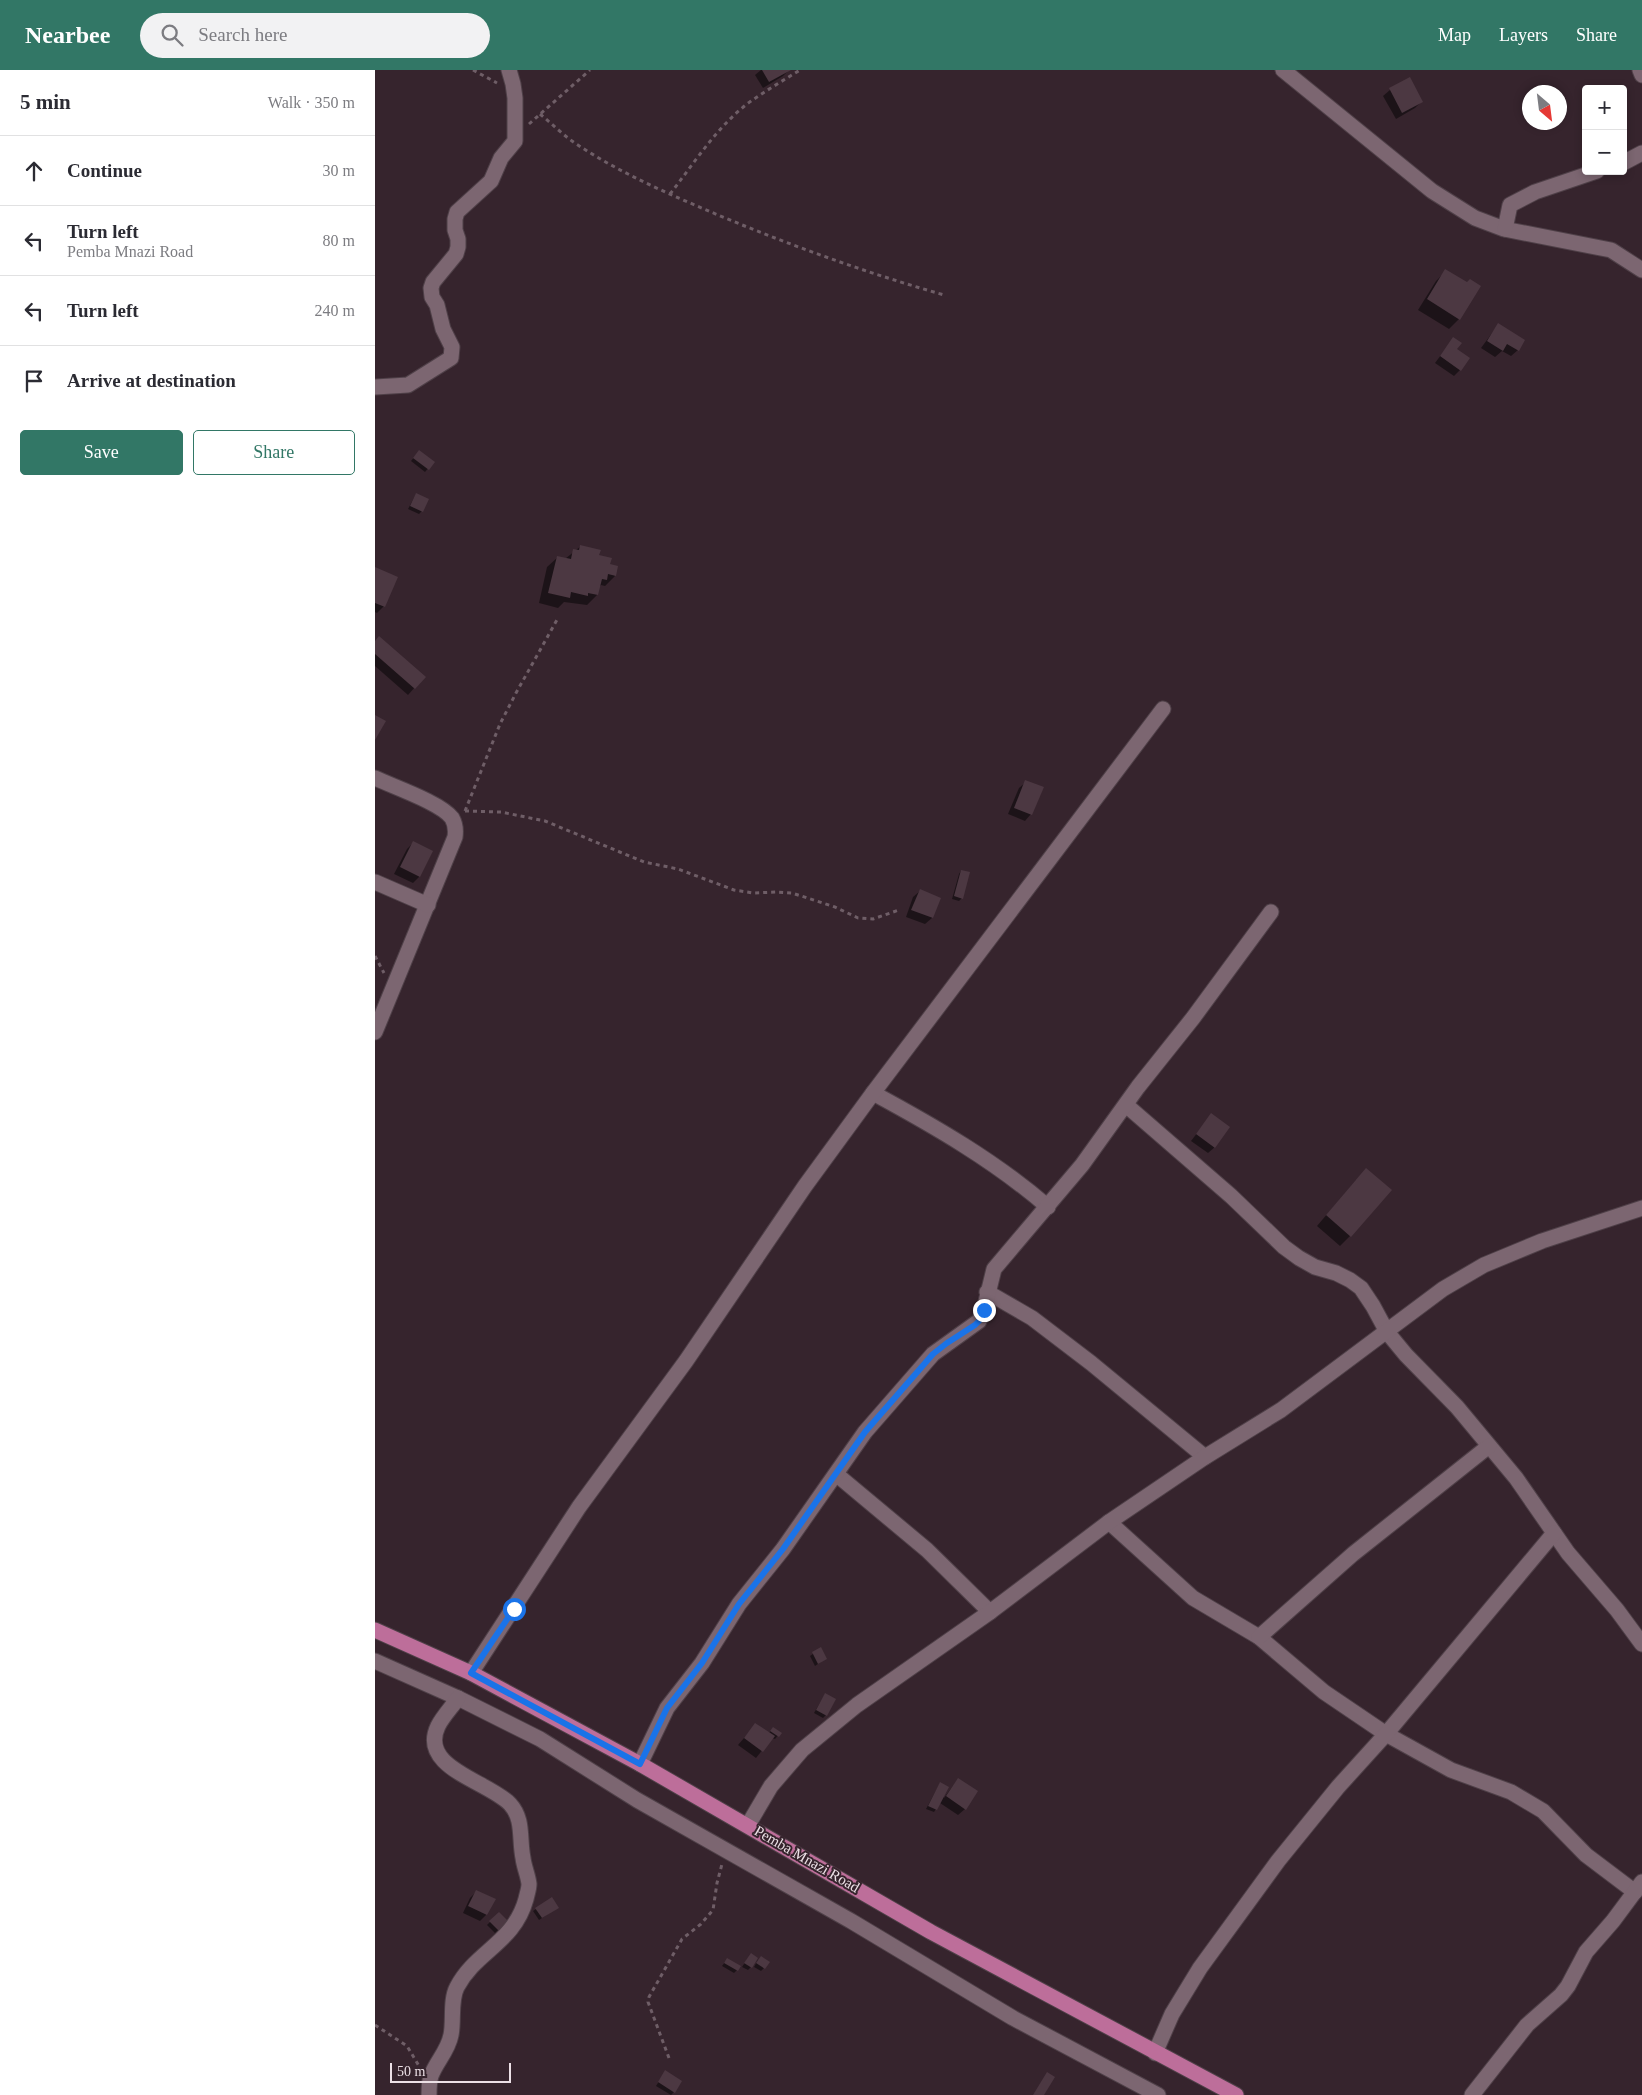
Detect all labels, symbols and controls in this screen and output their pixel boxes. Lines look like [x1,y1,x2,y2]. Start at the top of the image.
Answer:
search box [140,13,490,58]
icon: search [158,21,186,49]
text: Nearbee [25,22,110,48]
text: Search here [198,24,287,45]
text: Map [1438,25,1471,45]
text: Layers [1499,25,1548,45]
text: Share [1576,25,1617,45]
north arrow [1522,85,1567,130]
map controls [1582,85,1627,175]
button: + [1582,85,1627,130]
text: 5 min [20,90,71,114]
text: Walk · 350 m [268,94,355,111]
button: − [1582,130,1627,175]
icon: ahead [20,157,48,185]
text: Continue [67,160,142,181]
text: 30 m [323,162,355,179]
text: Turn left [67,221,139,242]
icon: left [20,227,48,255]
text: 80 m [323,232,355,249]
text: Pemba Mnazi Road [67,243,193,260]
icon: left [20,297,48,325]
text: Turn left [67,300,139,321]
text: 240 m [315,302,355,319]
icon: arrive [20,367,48,395]
text: Arrive at destination [67,370,236,391]
button: Save [20,430,183,475]
button: Share [193,430,355,475]
route end [973,1299,996,1322]
route start [503,1598,526,1621]
street label: Pemba Mnazi Road [752,1822,863,1896]
scale bar [390,2060,511,2083]
text: 50 m [397,2064,425,2079]

